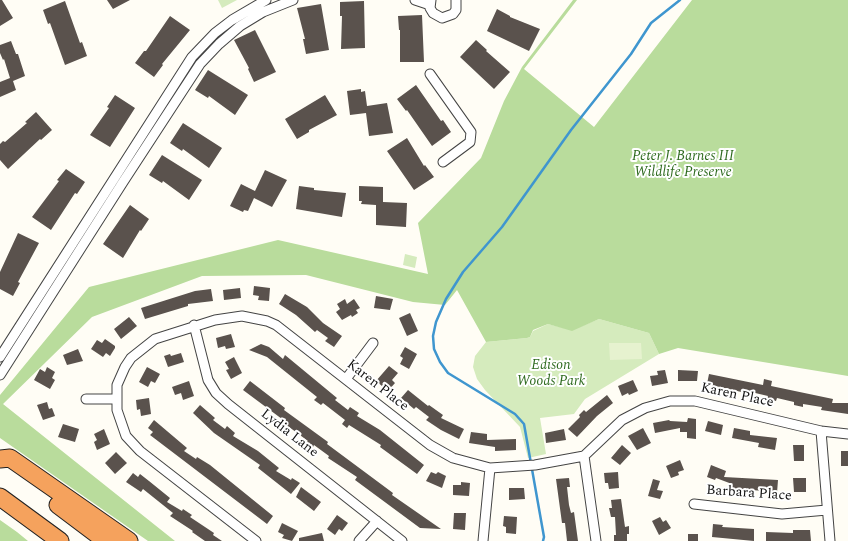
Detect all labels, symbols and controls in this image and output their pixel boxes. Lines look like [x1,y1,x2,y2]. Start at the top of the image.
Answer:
park label: Peter J. Barnes III Wildlife Preserve [632,149,734,182]
street label: Karen Place [343,357,411,415]
park label: Edison Woods Park [517,358,585,390]
street label: Karen Place [699,380,775,412]
street label: Lydia Lane [257,406,321,462]
street label: Barbara Place [706,483,792,505]

